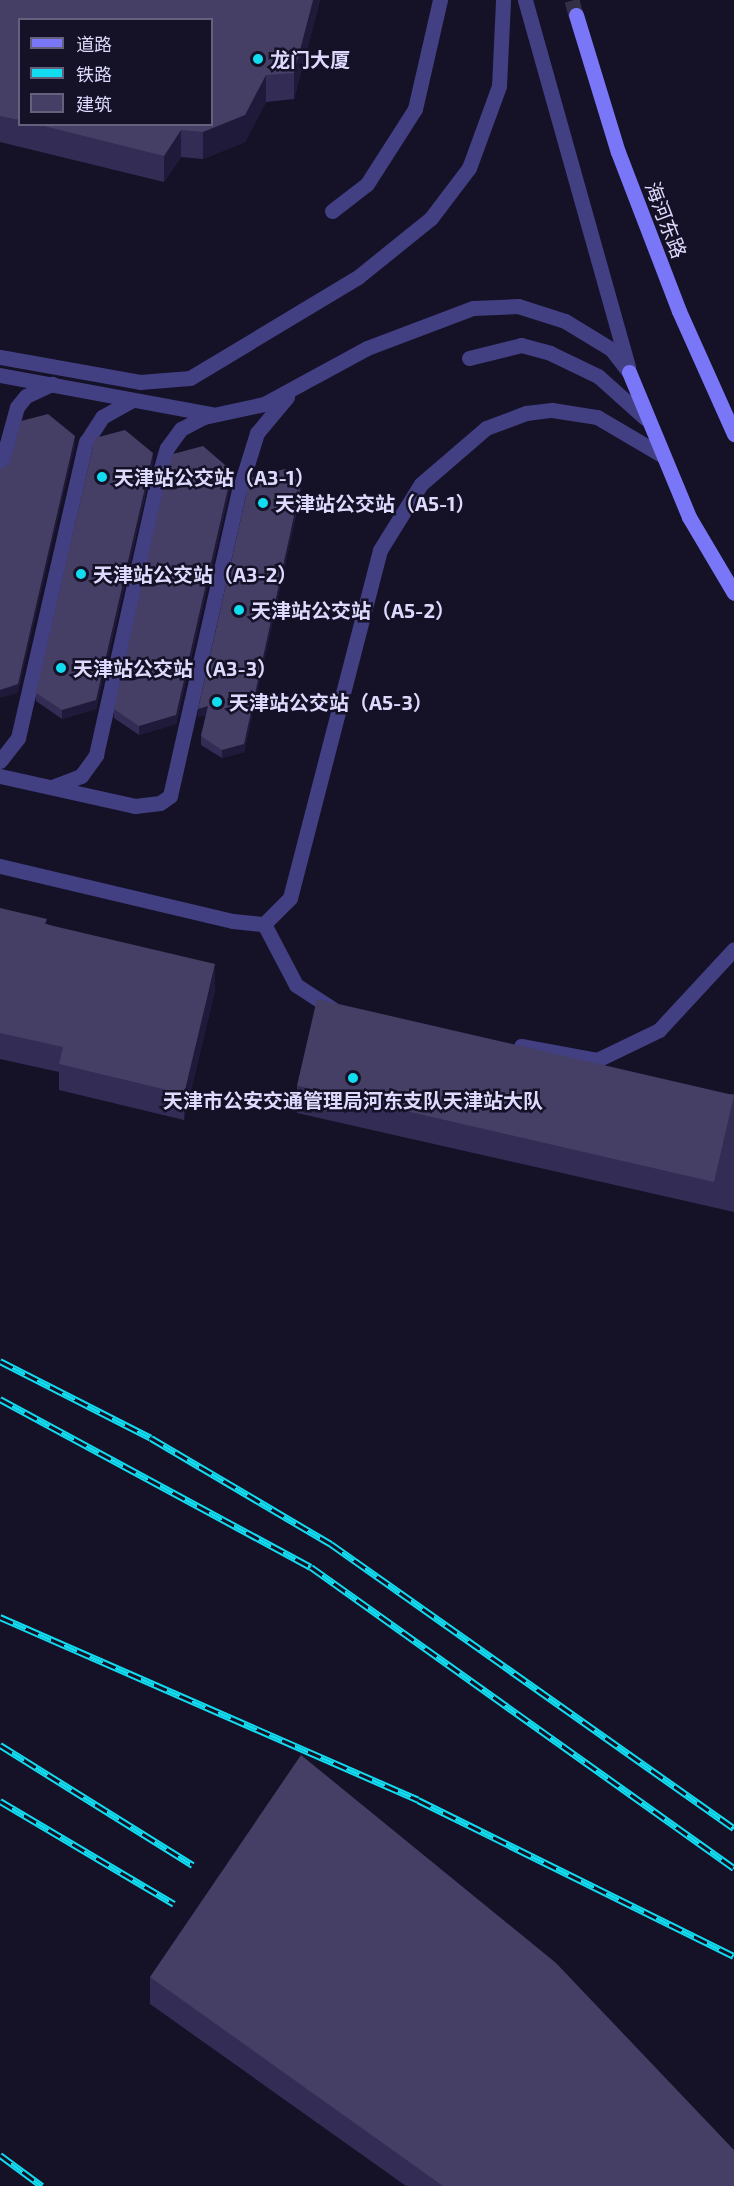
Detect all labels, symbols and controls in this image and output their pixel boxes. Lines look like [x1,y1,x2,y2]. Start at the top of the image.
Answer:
legend [18,18,213,126]
text: 道路 [76,33,112,55]
place label: 龙门大厦 [270,47,350,71]
marker: 龙门大厦 [251,52,265,66]
text: 铁路 [76,63,112,85]
text: 建筑 [76,93,112,115]
street label: 海河东路 [640,178,692,262]
place label: 天津站公交站（A3-1） [114,465,315,489]
marker: 天津站公交站（A3-1） [95,470,109,484]
place label: 天津站公交站（A5-1） [275,491,475,515]
marker: 天津站公交站（A5-1） [256,496,270,510]
place label: 天津站公交站（A3-2） [93,562,297,586]
marker: 天津站公交站（A3-2） [74,567,88,581]
place label: 天津站公交站（A5-2） [251,598,455,622]
marker: 天津站公交站（A5-2） [232,603,246,617]
place label: 天津站公交站（A3-3） [73,656,277,680]
marker: 天津站公交站（A3-3） [54,661,68,675]
place label: 天津站公交站（A5-3） [229,690,433,714]
marker: 天津站公交站（A5-3） [210,695,224,709]
marker: 天津市公安交通管理局河东支队天津站大队 [346,1071,360,1085]
place label: 天津市公安交通管理局河东支队天津站大队 [163,1088,543,1112]

